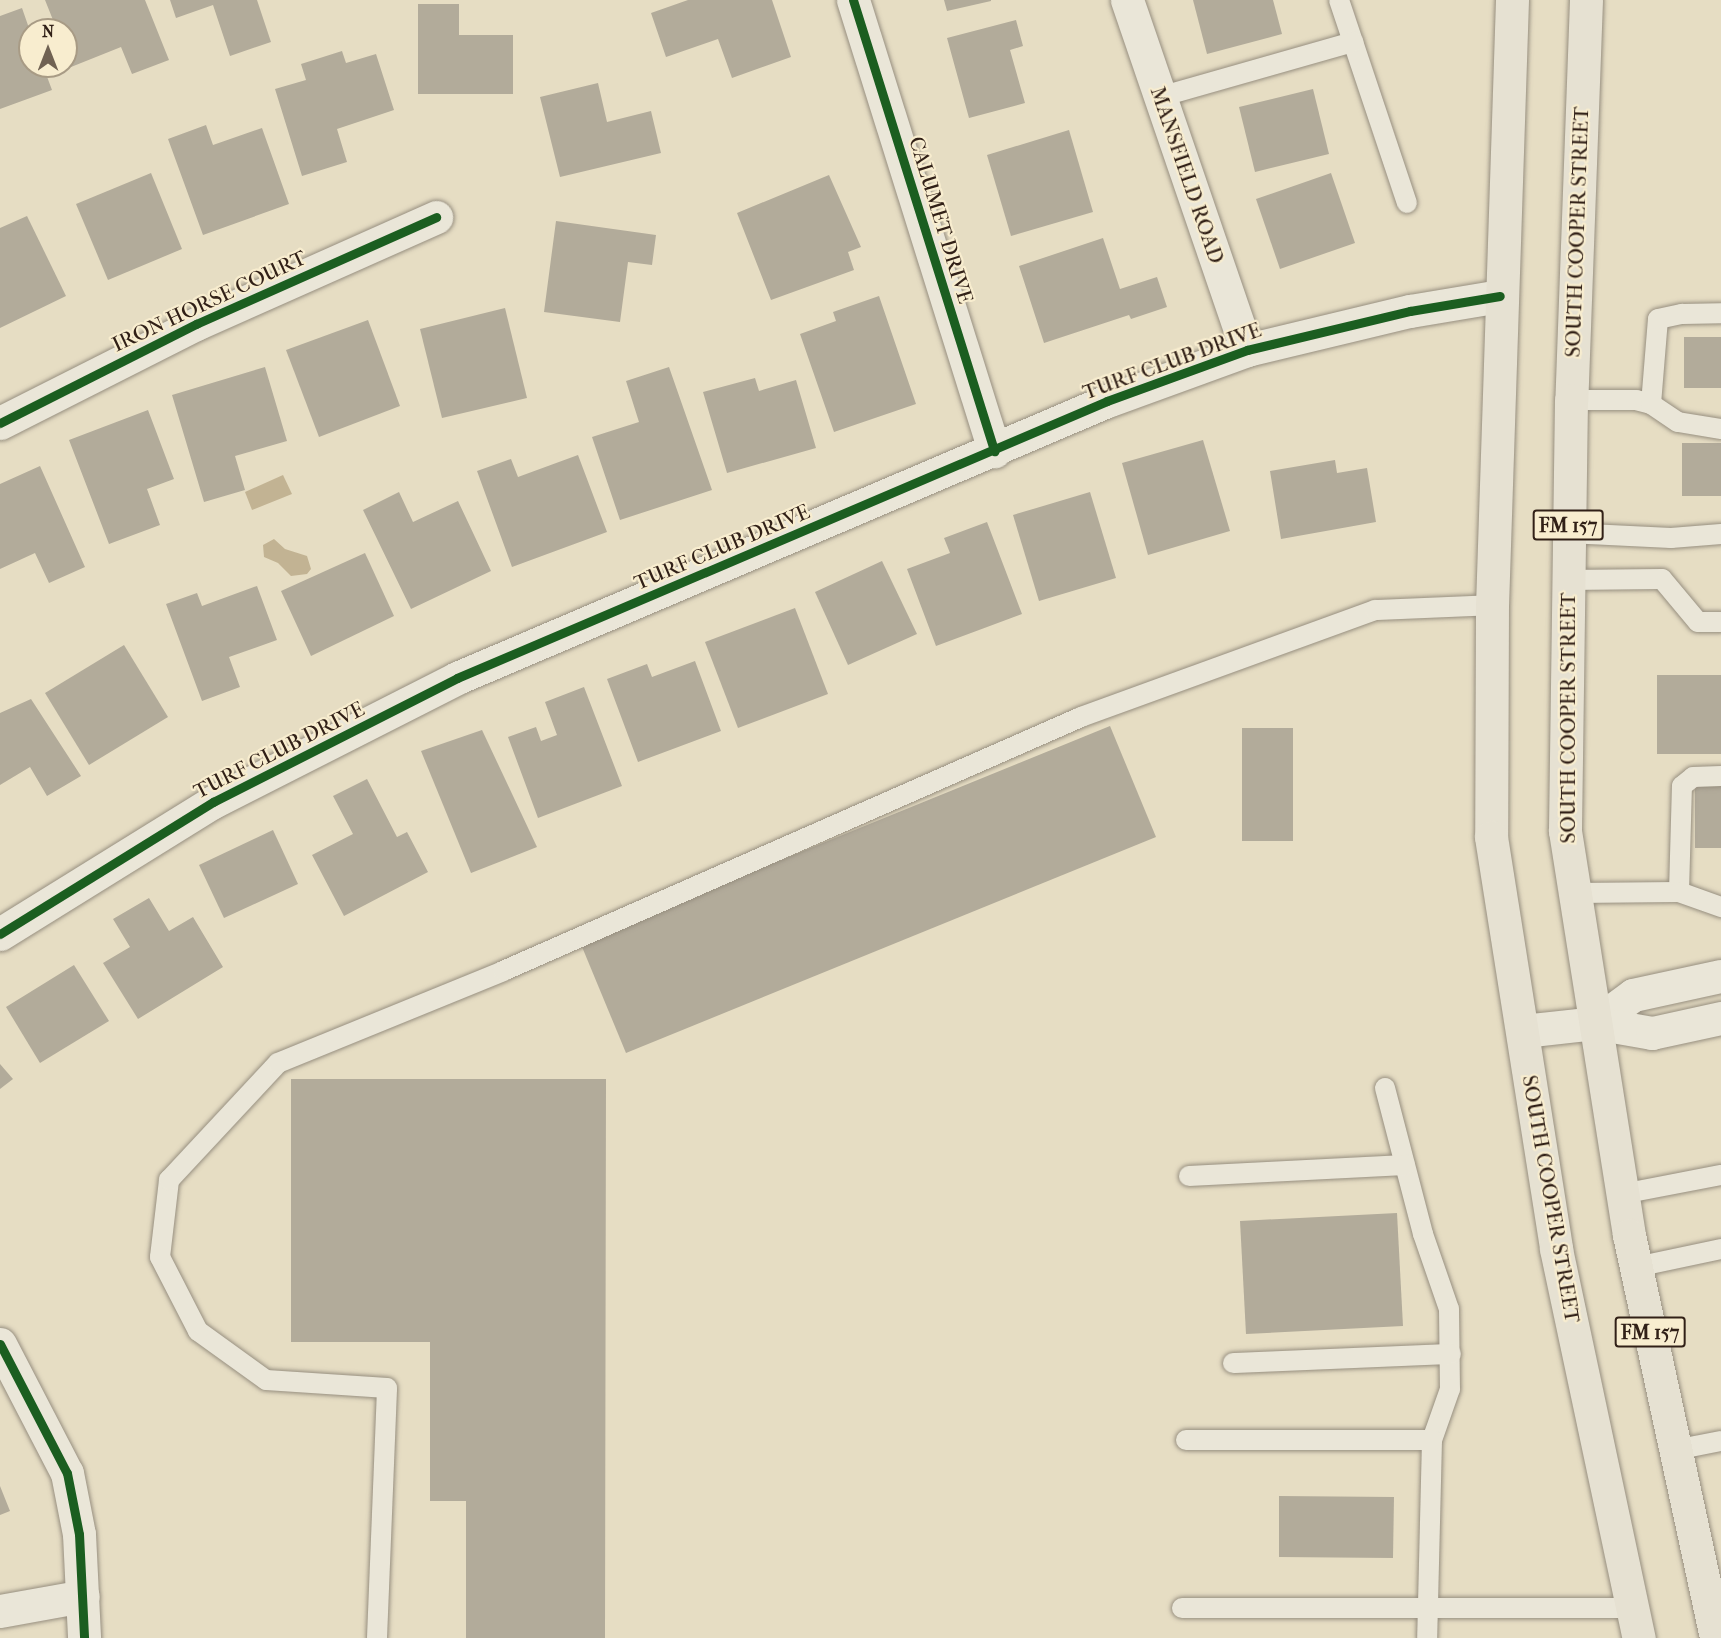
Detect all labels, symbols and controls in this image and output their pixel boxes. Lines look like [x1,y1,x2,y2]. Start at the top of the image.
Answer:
north arrow [18,18,78,78]
text: N [42,22,54,41]
street label: MANSFIELD ROAD [1145,83,1229,267]
street label: SOUTH COOPER STREET [1560,106,1594,358]
street label: CALUMET DRIVE [904,134,978,306]
street label: IRON HORSE COURT [108,245,310,357]
street label: TURF CLUB DRIVE [1079,317,1265,405]
street label: TURF CLUB DRIVE [630,499,814,595]
road number: FM 157 [1532,508,1604,542]
street label: SOUTH COOPER STREET [1555,593,1581,843]
street label: TURF CLUB DRIVE [189,696,369,804]
street label: SOUTH COOPER STREET [1517,1073,1585,1325]
road number: FM 157 [1614,1315,1686,1349]

